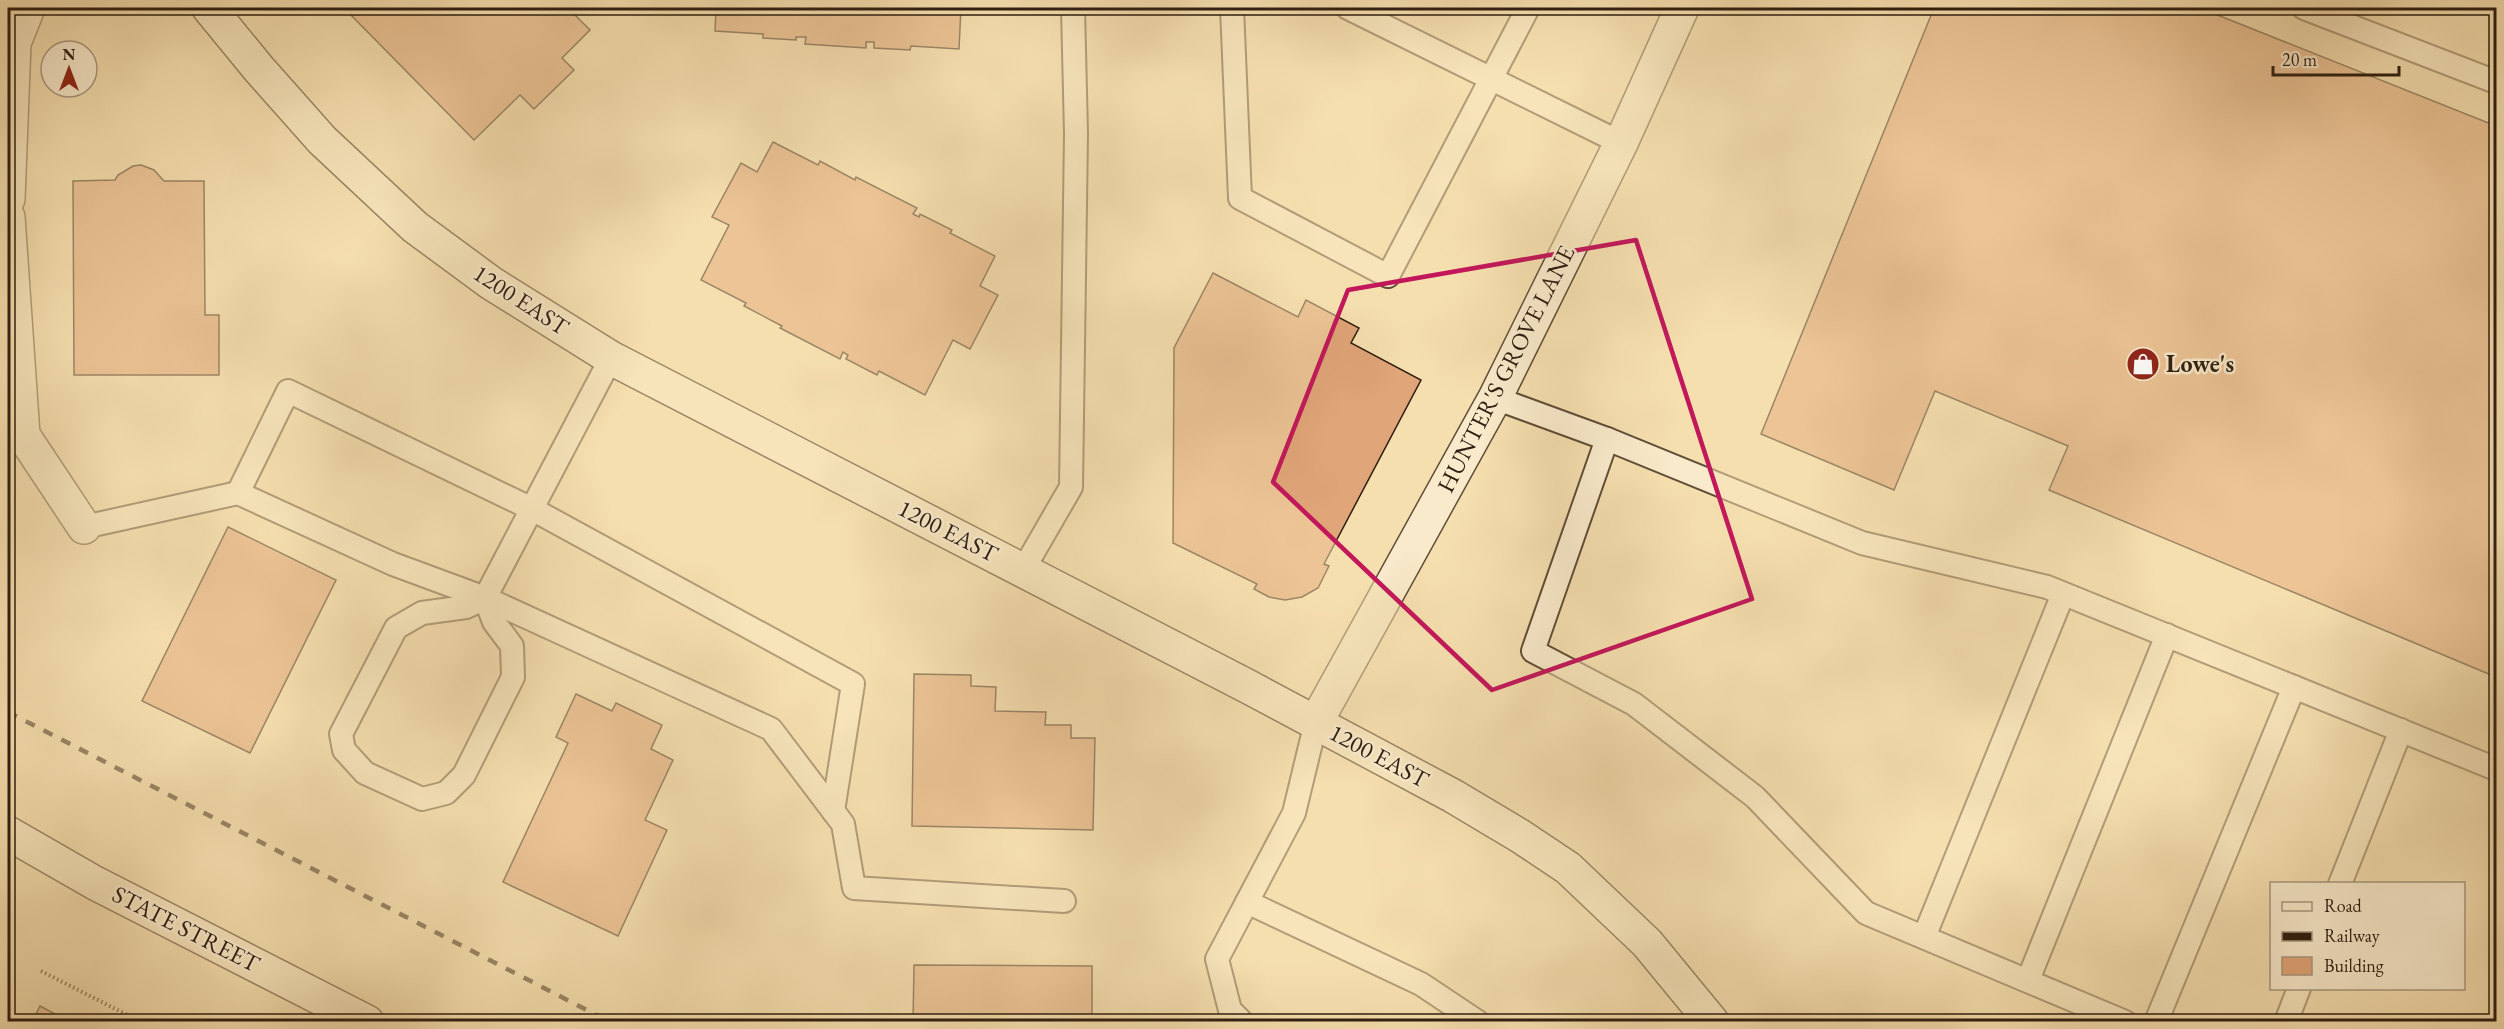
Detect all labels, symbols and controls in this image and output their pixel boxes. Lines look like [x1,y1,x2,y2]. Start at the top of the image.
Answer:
north arrow [39,39,99,99]
scale bar [2273,39,2399,77]
text: N [63,44,76,65]
text: 20 m [2282,48,2317,71]
street label: HUNTER'S GROVE LANE [1430,240,1581,498]
street label: 1200 EAST [467,257,576,343]
shop icon: Lowe's [2125,346,2161,382]
place label: Lowe's [2166,348,2234,379]
street label: 1200 EAST [893,492,1004,569]
street label: 1200 EAST [1324,716,1435,795]
street label: STATE STREET [107,878,266,979]
legend [2270,882,2465,990]
text: Road [2324,894,2363,917]
text: Railway [2324,924,2380,947]
text: Building [2324,954,2384,977]

